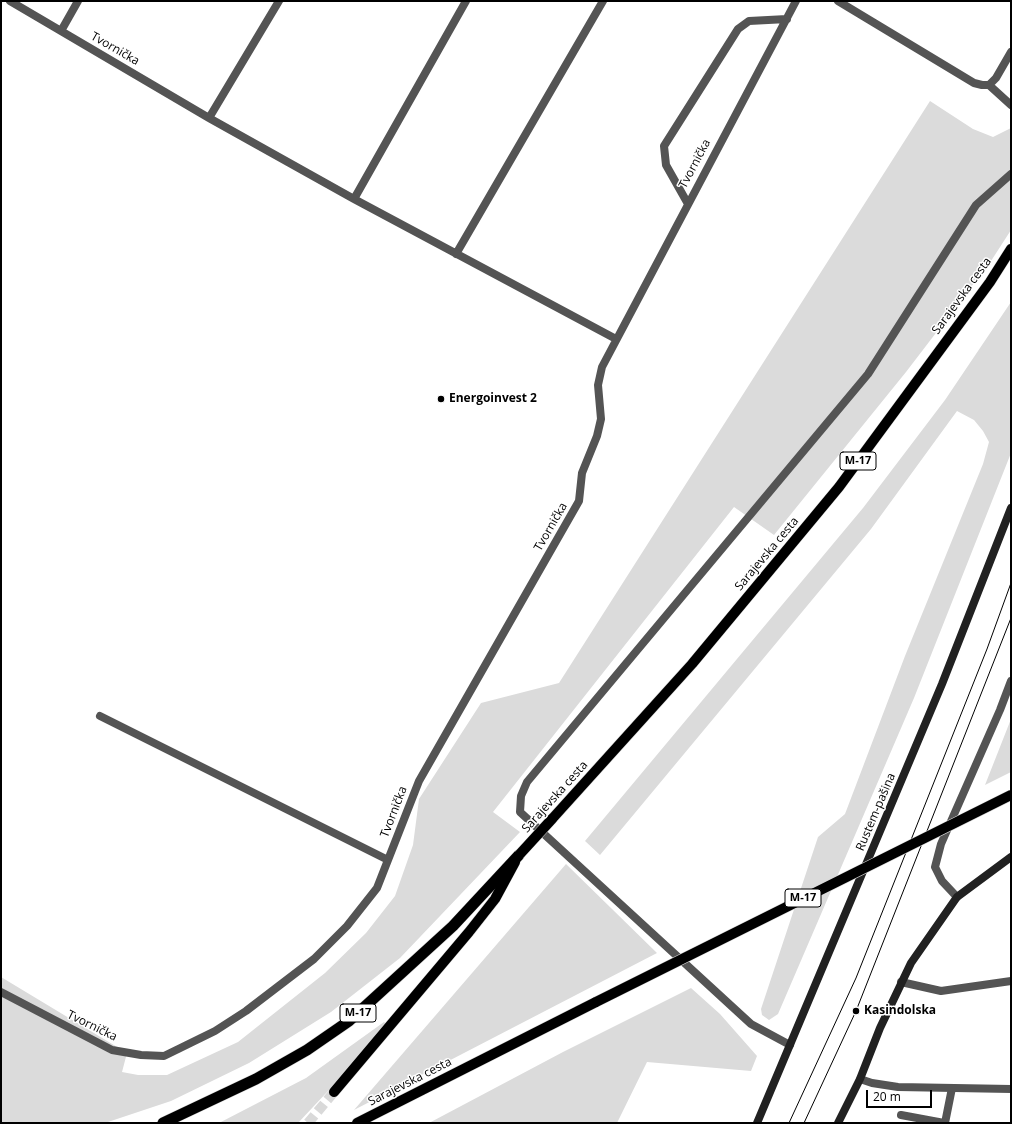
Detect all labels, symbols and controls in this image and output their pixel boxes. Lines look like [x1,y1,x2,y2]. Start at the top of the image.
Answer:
street label: Tvornička [88,29,142,69]
street label: Tvornička [676,137,714,191]
street label: Sarajevska cesta [929,255,995,337]
place label: Energoinvest 2 [449,392,537,406]
marker: Energoinvest 2 [436,394,446,404]
road number: M-17 [840,452,876,470]
street label: Tvornička [531,500,571,554]
street label: Sarajevska cesta [732,514,802,594]
street label: Sarajevska cesta [519,758,591,836]
street label: Rustem-pašina [853,771,899,853]
street label: Tvornička [378,784,410,840]
road number: M-17 [785,889,821,907]
road number: M-17 [340,1004,376,1022]
place label: Kasindolska [864,1004,936,1018]
marker: Kasindolska [851,1006,861,1016]
street label: Tvornička [65,1008,119,1044]
street label: Sarajevska cesta [366,1055,454,1109]
scale bar [868,1082,934,1108]
text: 20 m [873,1088,901,1105]

